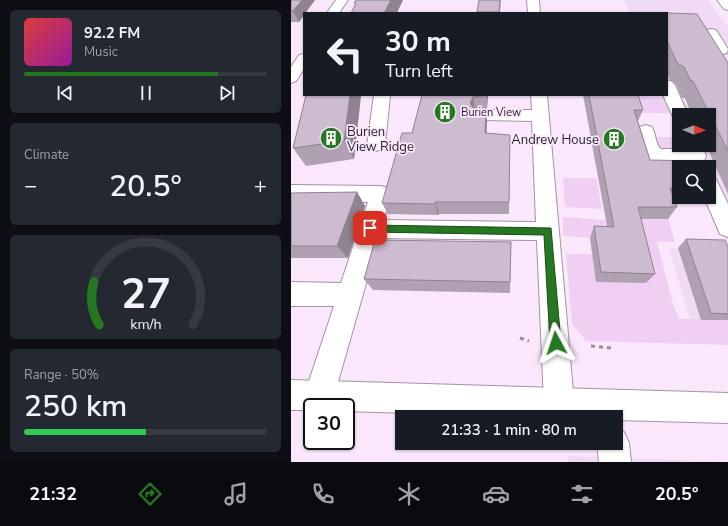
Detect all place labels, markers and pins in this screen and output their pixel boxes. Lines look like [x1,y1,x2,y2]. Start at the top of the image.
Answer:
building icon: Burien View [432,99,458,125]
place label: Burien View [461,105,521,120]
place label: Burien View Ridge [346,123,414,156]
building icon: Burien View Ridge [318,125,344,151]
building icon: Andrew House [601,126,627,152]
place label: Andrew House [511,131,599,149]
pin [353,211,387,245]

